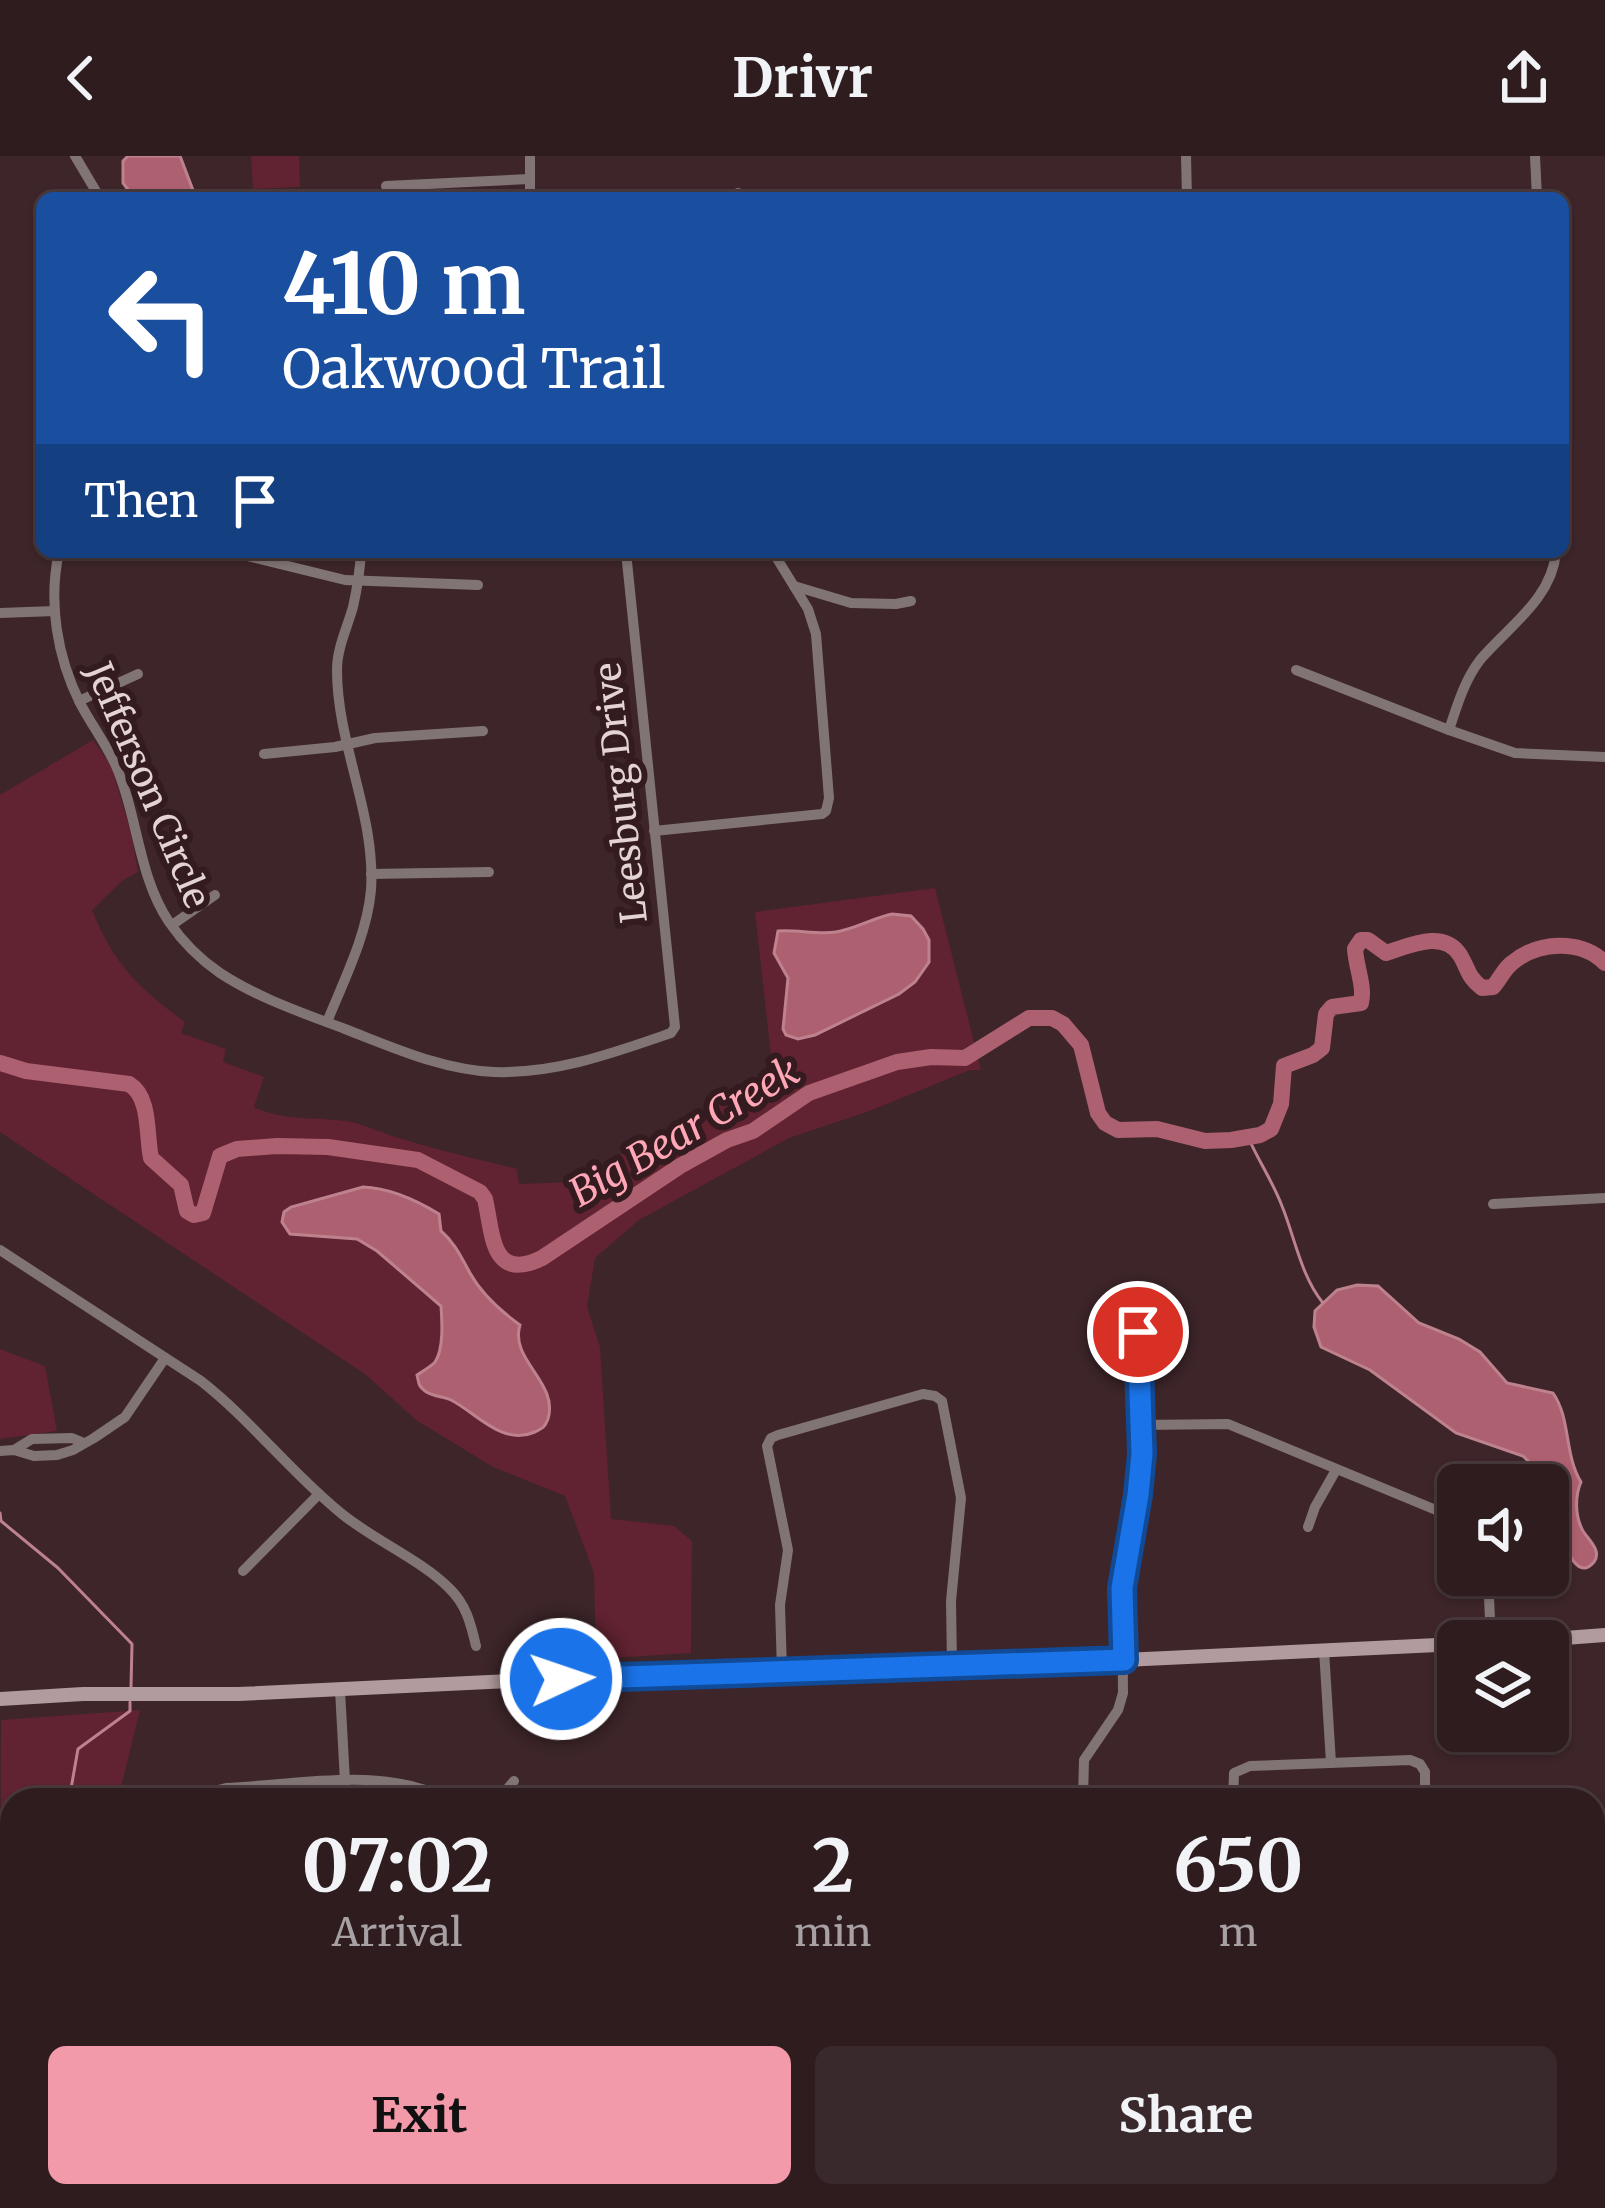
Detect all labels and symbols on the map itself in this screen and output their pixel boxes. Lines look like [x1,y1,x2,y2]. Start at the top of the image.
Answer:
street label: Jefferson Circle [76,655,220,914]
street label: Leesburg Drive [585,660,657,926]
water label: Big Bear Creek [561,1047,807,1217]
pin [1087,1281,1189,1383]
position arrow [498,1616,624,1742]

